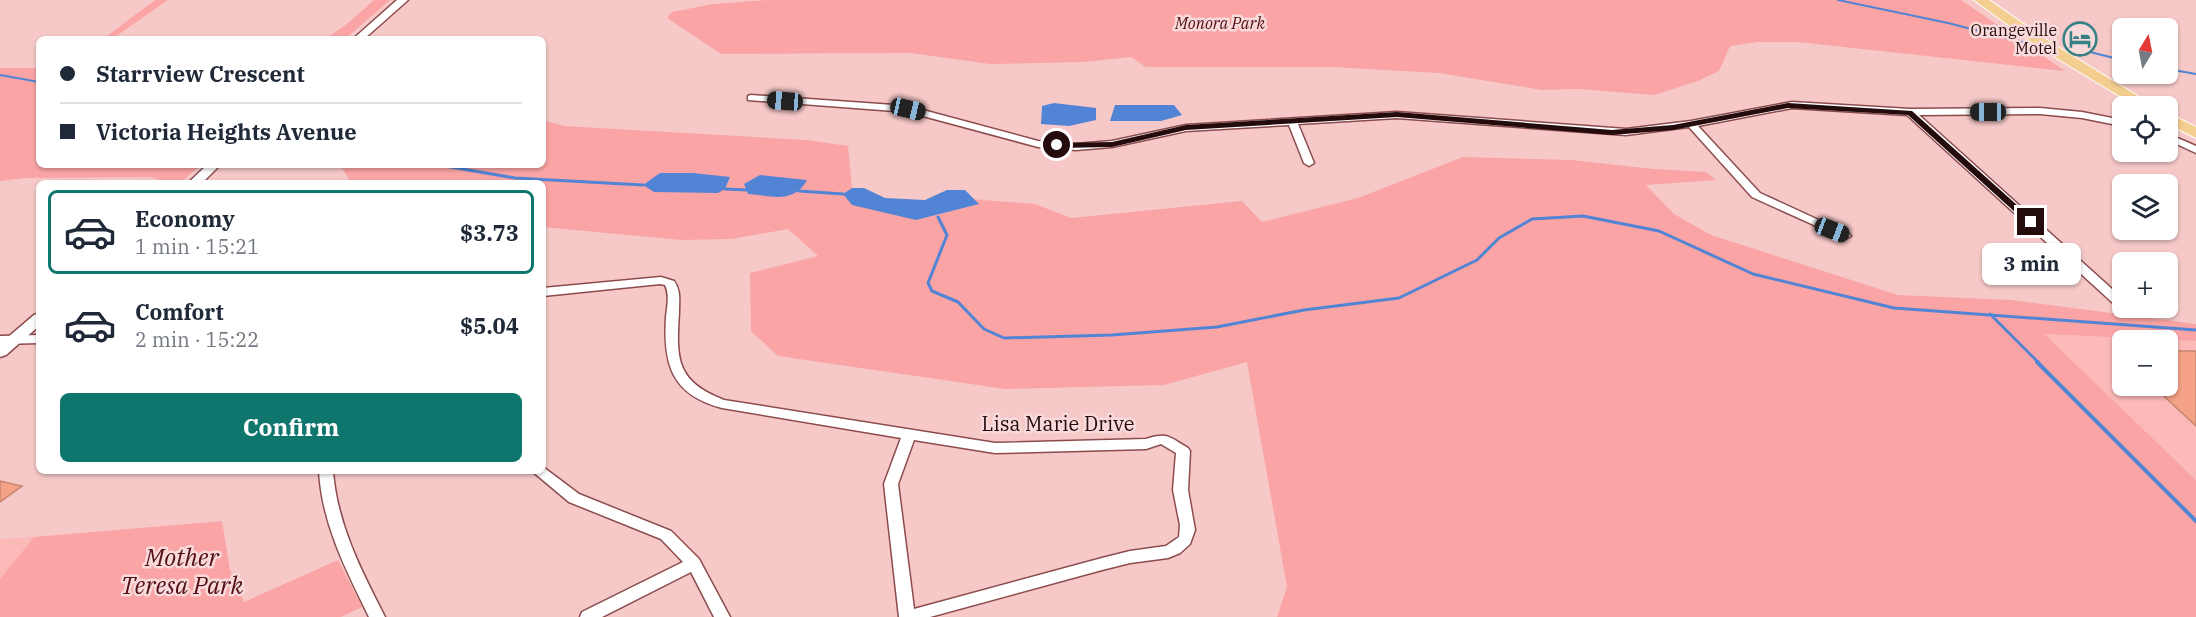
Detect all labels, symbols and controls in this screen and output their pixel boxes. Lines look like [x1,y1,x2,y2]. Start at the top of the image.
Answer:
park label: Monora Park [1174,13,1265,33]
north arrow [2112,18,2178,84]
map controls [2112,18,2178,396]
place label: Orangeville Motel [1971,20,2057,58]
hotel icon: Orangeville Motel [2062,21,2098,57]
text: Starrview Crescent [96,59,305,88]
car [766,91,804,111]
car [888,96,928,122]
button: locate [2112,96,2178,162]
car [1970,103,2006,121]
text: Victoria Heights Avenue [96,117,357,146]
route start [1043,131,1070,158]
button: layers [2112,174,2178,240]
text: Economy [135,204,235,233]
icon: car [63,205,117,259]
route end [2017,208,2044,235]
car [1812,215,1852,245]
text: $3.73 [460,218,519,247]
text: 1 min · 15:21 [135,233,259,260]
callout: 3 min [1982,243,2080,285]
text: 3 min [2004,250,2060,277]
button: + [2112,252,2178,318]
text: Comfort [135,297,224,326]
icon: car [63,298,117,352]
text: $5.04 [460,311,519,340]
text: 2 min · 15:22 [135,326,259,353]
button: − [2112,330,2178,396]
button: Confirm [60,393,522,462]
street label: Lisa Marie Drive [982,410,1134,437]
park label: Mother Teresa Park [121,541,243,601]

